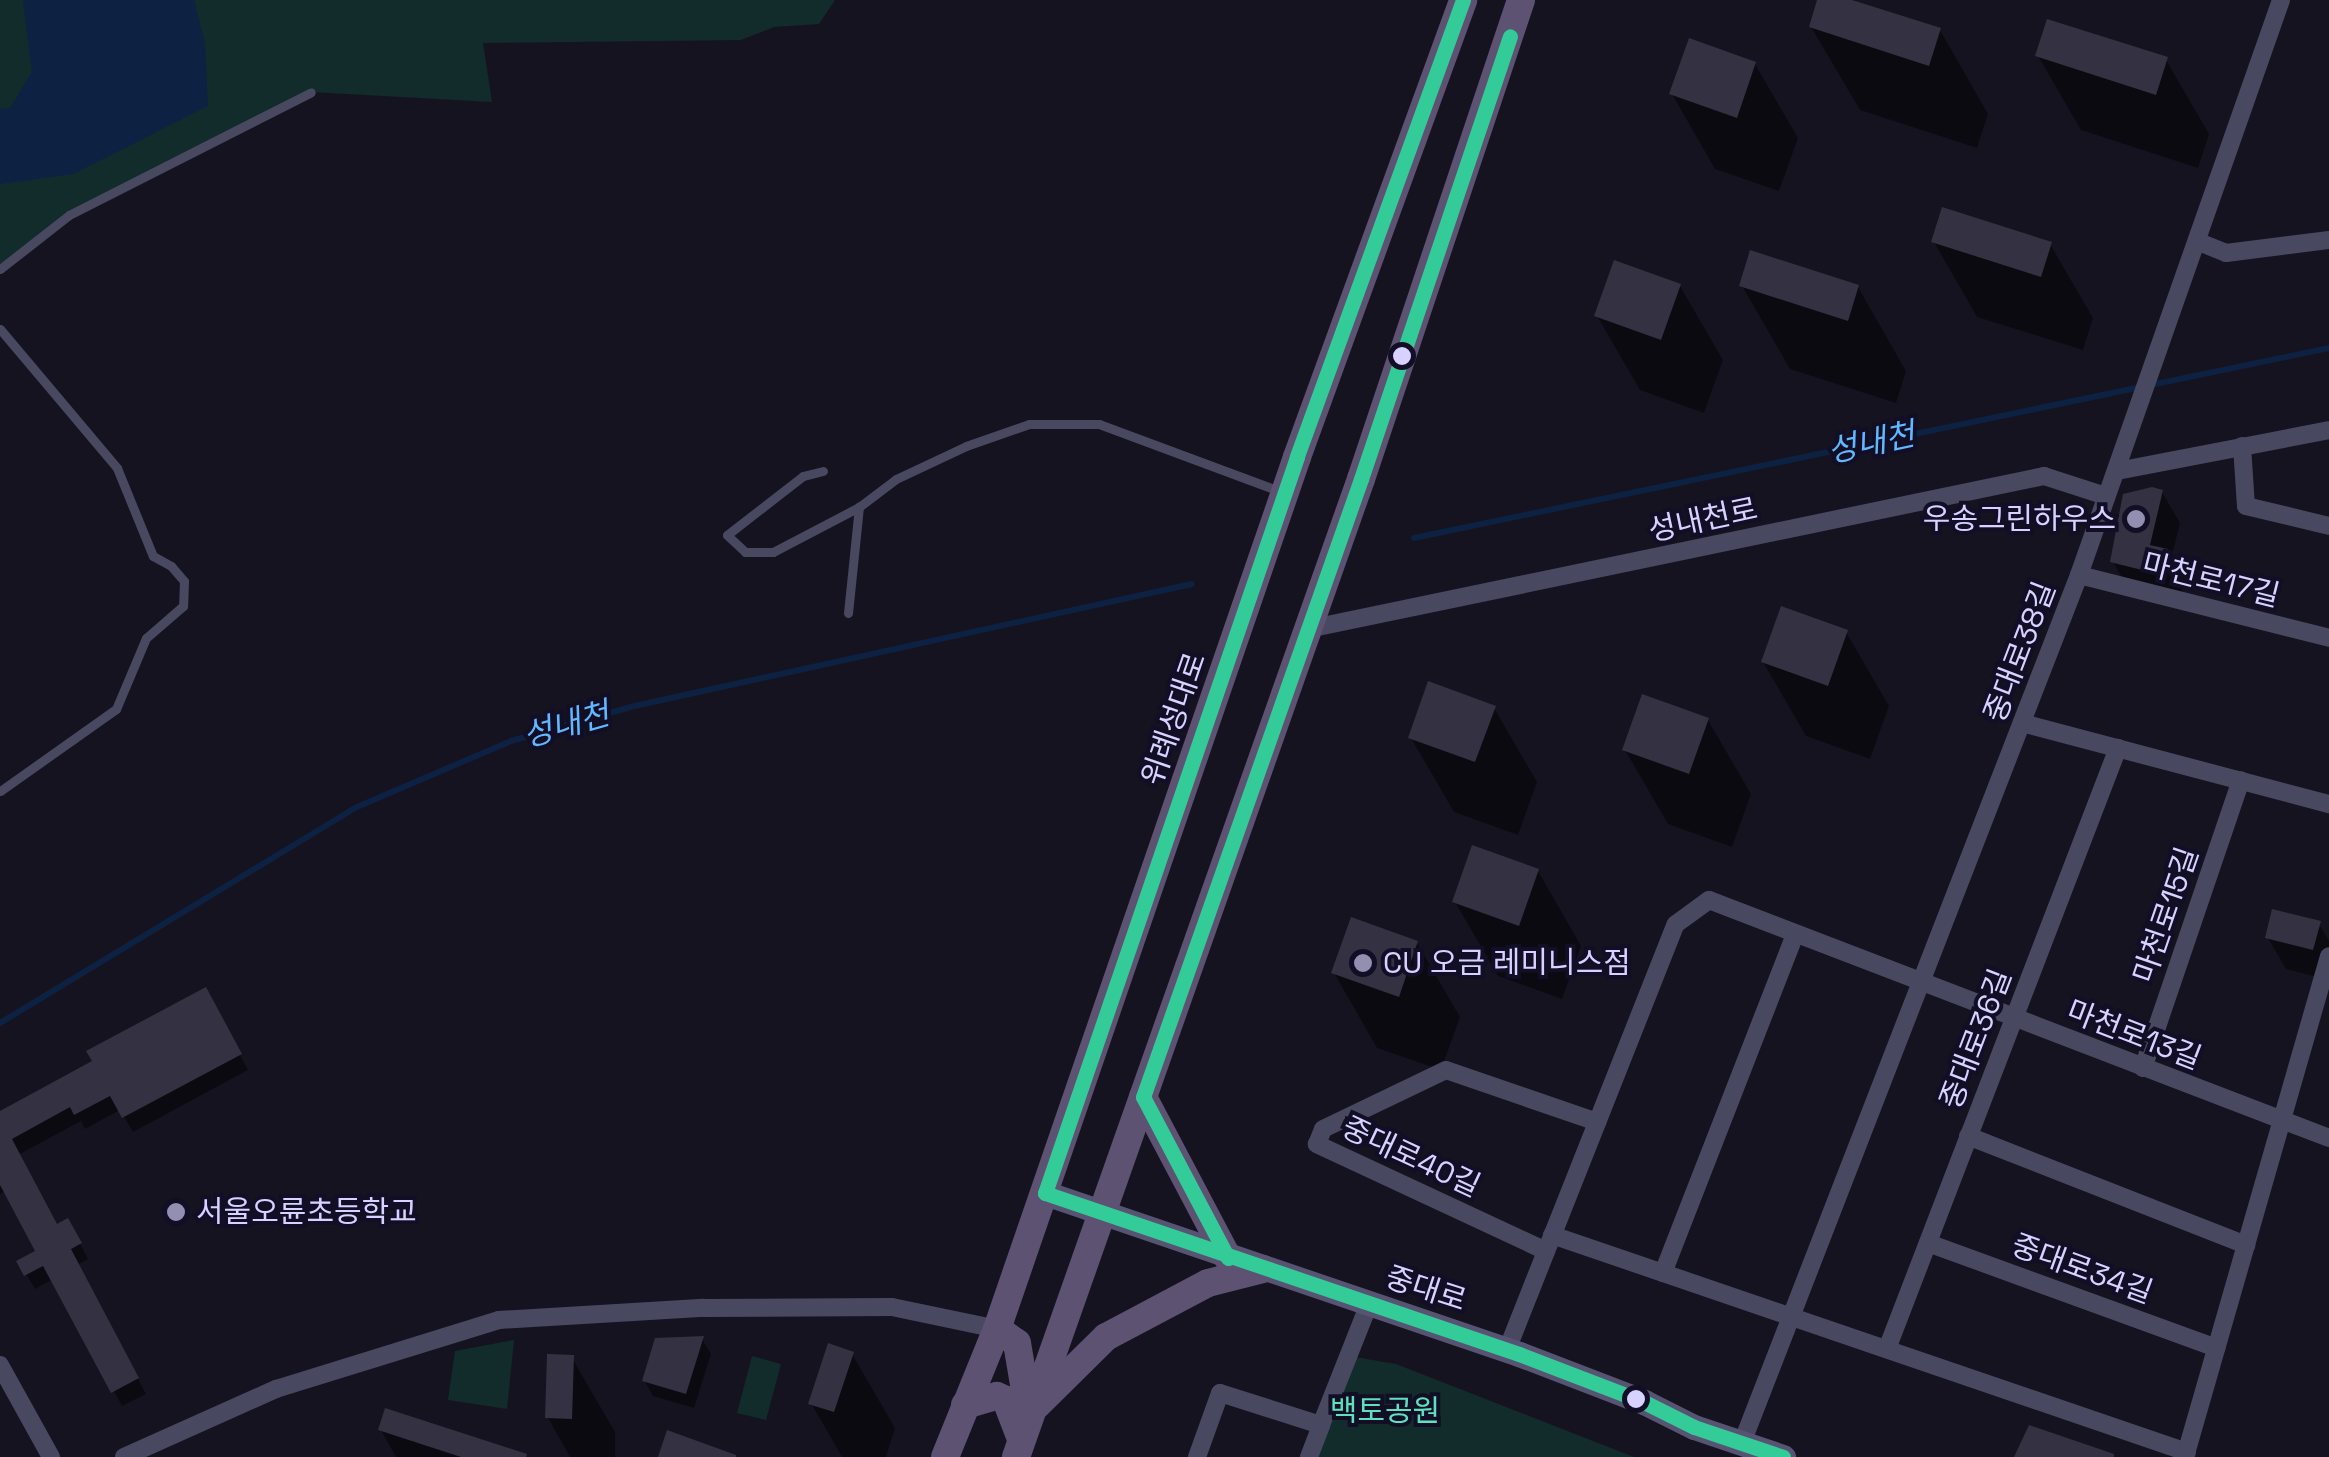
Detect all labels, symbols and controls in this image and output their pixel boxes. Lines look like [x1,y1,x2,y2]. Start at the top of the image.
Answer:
unlabelled marker [1392,346,1412,366]
water label: 성내천 [1824,415,1918,471]
street label: 성내천로 [1645,491,1761,549]
place label: 우송그린하우스 [1923,501,2116,537]
marker: 우송그린하우스 [2125,508,2147,530]
street label: 마천로17길 [2139,546,2283,614]
street label: 중대로38길 [1977,577,2063,727]
street label: 위례성대로 [1135,648,1213,790]
water label: 성내천 [518,694,614,756]
street label: 마천로15길 [2126,843,2206,987]
place label: CU 오금 레미니스점 [1383,945,1631,981]
marker: CU 오금 레미니스점 [1352,952,1374,974]
street label: 중대로36길 [1933,964,2019,1114]
street label: 마천로13길 [2062,993,2206,1077]
street label: 중대로40길 [1336,1109,1486,1205]
place label: 서울오륜초등학교 [196,1194,417,1230]
marker: 서울오륜초등학교 [165,1201,187,1223]
street label: 중대로34길 [2007,1227,2157,1311]
street label: 중대로 [1381,1259,1471,1319]
unlabelled marker [1626,1389,1646,1409]
park label: 백토공원 [1330,1393,1440,1429]

